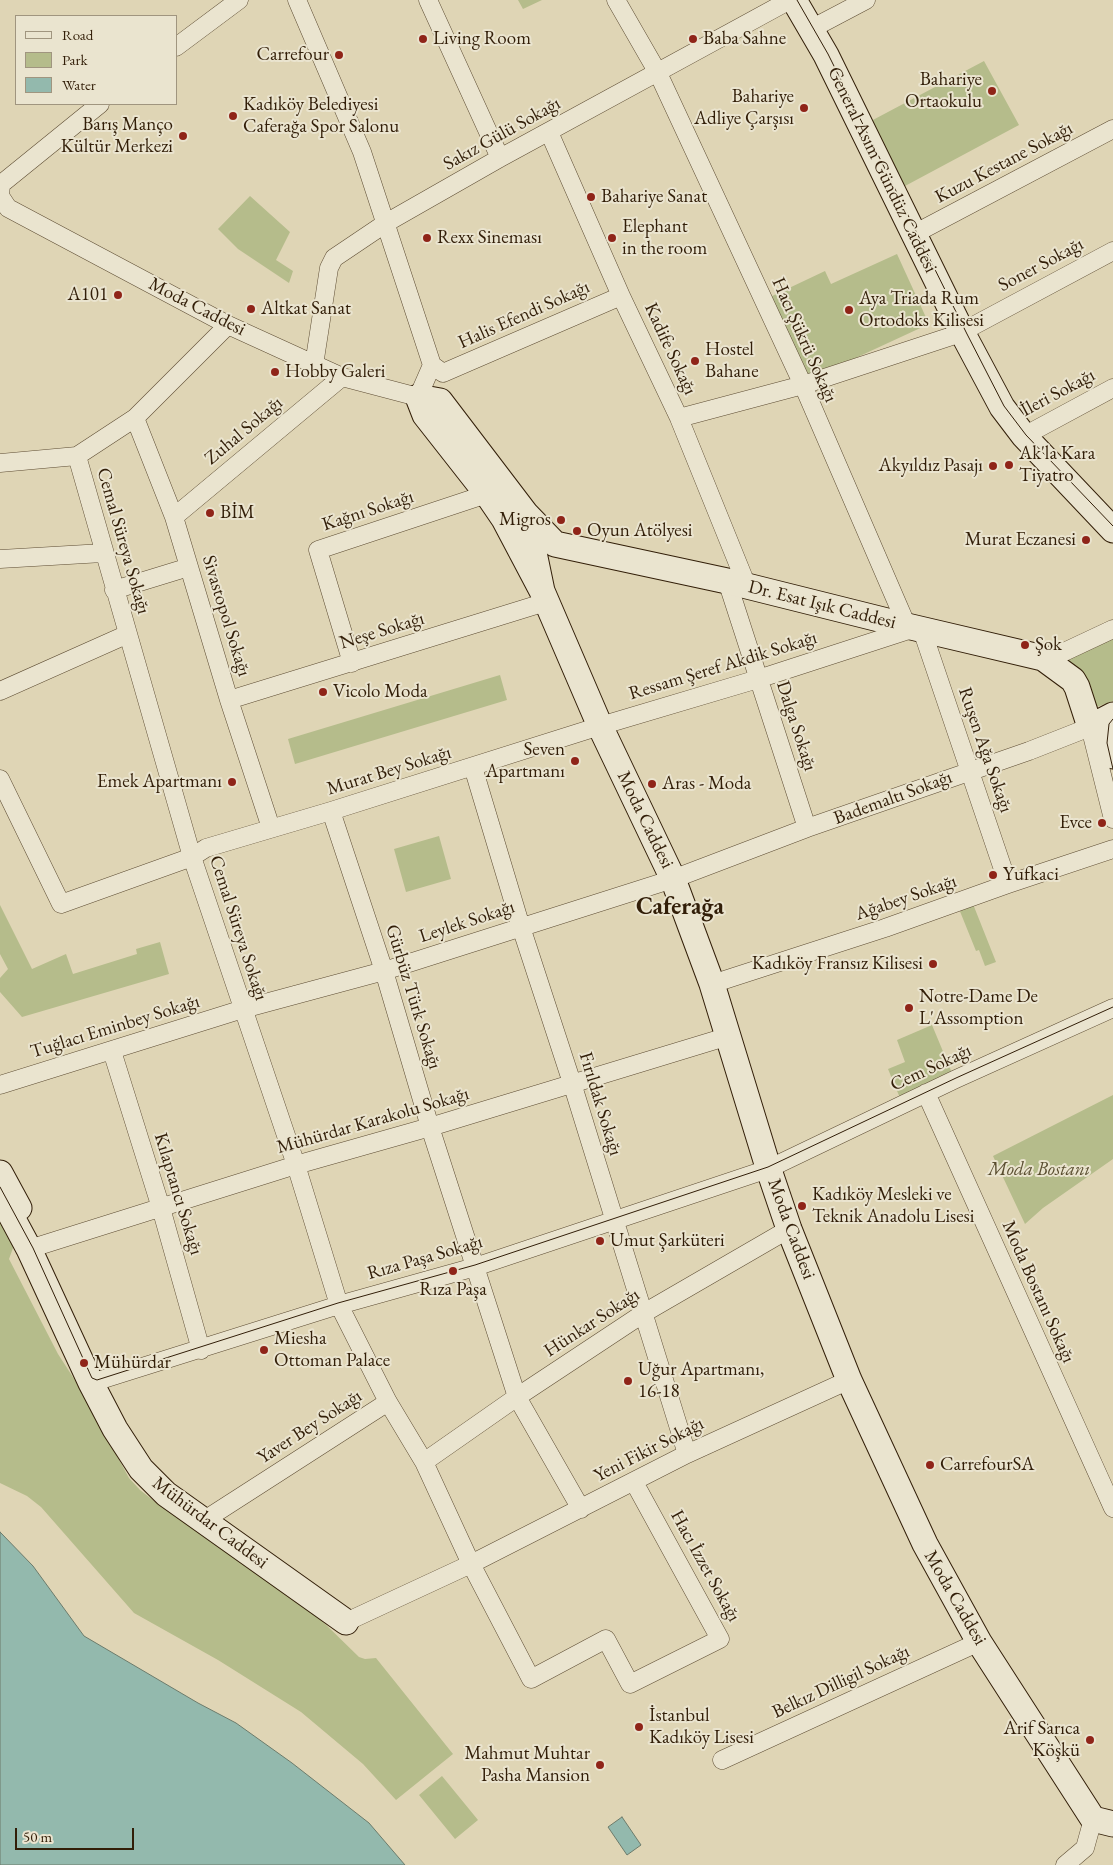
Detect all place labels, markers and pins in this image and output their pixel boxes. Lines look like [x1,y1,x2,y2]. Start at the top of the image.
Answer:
place label: Living Room [433,28,531,50]
place label: Baba Sahne [703,28,786,50]
marker: Living Room [417,33,429,45]
marker: Baba Sahne [687,33,699,45]
place label: Carrefour [256,44,329,66]
marker: Carrefour [333,49,345,61]
place label: Bahariye Ortaokulu [905,69,982,113]
marker: Bahariye Ortaokulu [986,85,998,97]
place label: Bahariye Adliye Çarşısı [694,86,794,130]
place label: Kadıköy Belediyesi Caferağa Spor Salonu [243,94,399,138]
marker: Bahariye Adliye Çarşısı [798,102,810,114]
marker: Kadıköy Belediyesi Caferağa Spor Salonu [227,110,239,122]
place label: Barış Manço Kültür Merkezi [61,114,173,158]
marker: Barış Manço Kültür Merkezi [177,130,189,142]
place label: Bahariye Sanat [601,186,707,208]
marker: Bahariye Sanat [585,191,597,203]
place label: Elephant in the room [622,216,707,260]
place label: Rexx Sineması [437,227,542,249]
marker: Rexx Sineması [421,232,433,244]
marker: Elephant in the room [606,232,618,244]
place label: A101 [67,284,108,306]
place label: Aya Triada Rum Ortodoks Kilisesi [859,288,984,332]
marker: A101 [112,289,124,301]
place label: Altkat Sanat [261,298,351,320]
marker: Altkat Sanat [245,303,257,315]
marker: Aya Triada Rum Ortodoks Kilisesi [843,304,855,316]
place label: Hostel Bahane [705,339,759,383]
marker: Hostel Bahane [689,355,701,367]
place label: Hobby Galeri [285,361,385,383]
marker: Hobby Galeri [269,366,281,378]
place label: Ak'la Kara Tiyatro [1019,443,1095,487]
place label: Akyıldız Pasajı [879,455,983,477]
marker: Ak'la Kara Tiyatro [1003,459,1015,471]
marker: Akyıldız Pasajı [987,460,999,472]
place label: BİM [220,502,255,524]
marker: BİM [204,507,216,519]
place label: Migros [499,509,551,531]
marker: Migros [555,514,567,526]
place label: Oyun Atölyesi [587,520,693,542]
marker: Oyun Atölyesi [571,525,583,537]
place label: Murat Eczanesi [965,529,1076,551]
marker: Murat Eczanesi [1080,534,1092,546]
place label: Şok [1035,634,1062,656]
marker: Şok [1019,639,1031,651]
place label: Vicolo Moda [333,681,428,703]
marker: Vicolo Moda [317,686,329,698]
place label: Seven Apartmanı [485,739,565,783]
marker: Seven Apartmanı [569,755,581,767]
place label: Emek Apartmanı [97,771,222,793]
place label: Aras - Moda [662,773,751,795]
marker: Emek Apartmanı [226,776,238,788]
marker: Aras - Moda [646,778,658,790]
place label: Evce [1059,812,1092,834]
marker: Evce [1096,817,1108,829]
place label: Yufkaci [1003,864,1059,886]
marker: Yufkaci [987,869,999,881]
place label: Kadıköy Fransız Kilisesi [752,953,923,975]
marker: Kadıköy Fransız Kilisesi [927,958,939,970]
place label: Notre-Dame De L'Assomption [919,986,1038,1030]
marker: Notre-Dame De L'Assomption [903,1002,915,1014]
place label: Kadıköy Mesleki ve Teknik Anadolu Lisesi [812,1184,974,1228]
marker: Kadıköy Mesleki ve Teknik Anadolu Lisesi [796,1200,808,1212]
place label: Umut Şarküteri [610,1230,725,1252]
marker: Umut Şarküteri [594,1235,606,1247]
marker: Rıza Paşa [447,1265,459,1277]
place label: Rıza Paşa [419,1279,487,1301]
place label: Miesha Ottoman Palace [274,1328,390,1372]
marker: Miesha Ottoman Palace [258,1344,270,1356]
place label: Mühürdar [94,1352,171,1374]
marker: Mühürdar [78,1357,90,1369]
place label: Uğur Apartmanı, 16-18 [638,1359,764,1403]
marker: Uğur Apartmanı, 16-18 [622,1375,634,1387]
place label: CarrefourSA [940,1454,1034,1476]
marker: CarrefourSA [924,1459,936,1471]
place label: İstanbul Kadıköy Lisesi [649,1705,754,1749]
place label: Arif Sarıca Köşkü [1004,1718,1080,1762]
marker: İstanbul Kadıköy Lisesi [633,1721,645,1733]
marker: Arif Sarıca Köşkü [1084,1734,1096,1746]
place label: Mahmut Muhtar Pasha Mansion [465,1743,590,1787]
marker: Mahmut Muhtar Pasha Mansion [594,1759,606,1771]

